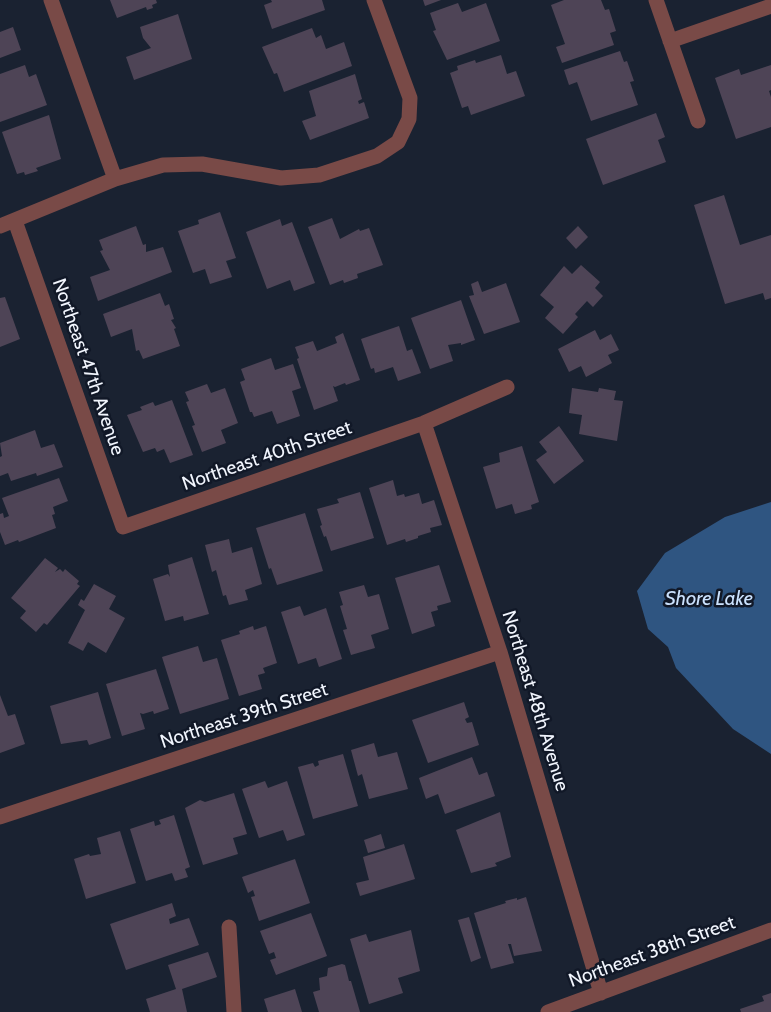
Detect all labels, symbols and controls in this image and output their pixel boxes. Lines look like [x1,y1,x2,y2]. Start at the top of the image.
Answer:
street label: Northeast 47th Avenue [47,276,129,458]
street label: Northeast 40th Street [179,416,355,496]
water label: Shore Lake [665,587,753,611]
street label: Northeast 48th Avenue [497,608,573,794]
street label: Northeast 39th Street [157,678,331,754]
street label: Northeast 38th Street [566,911,738,993]

